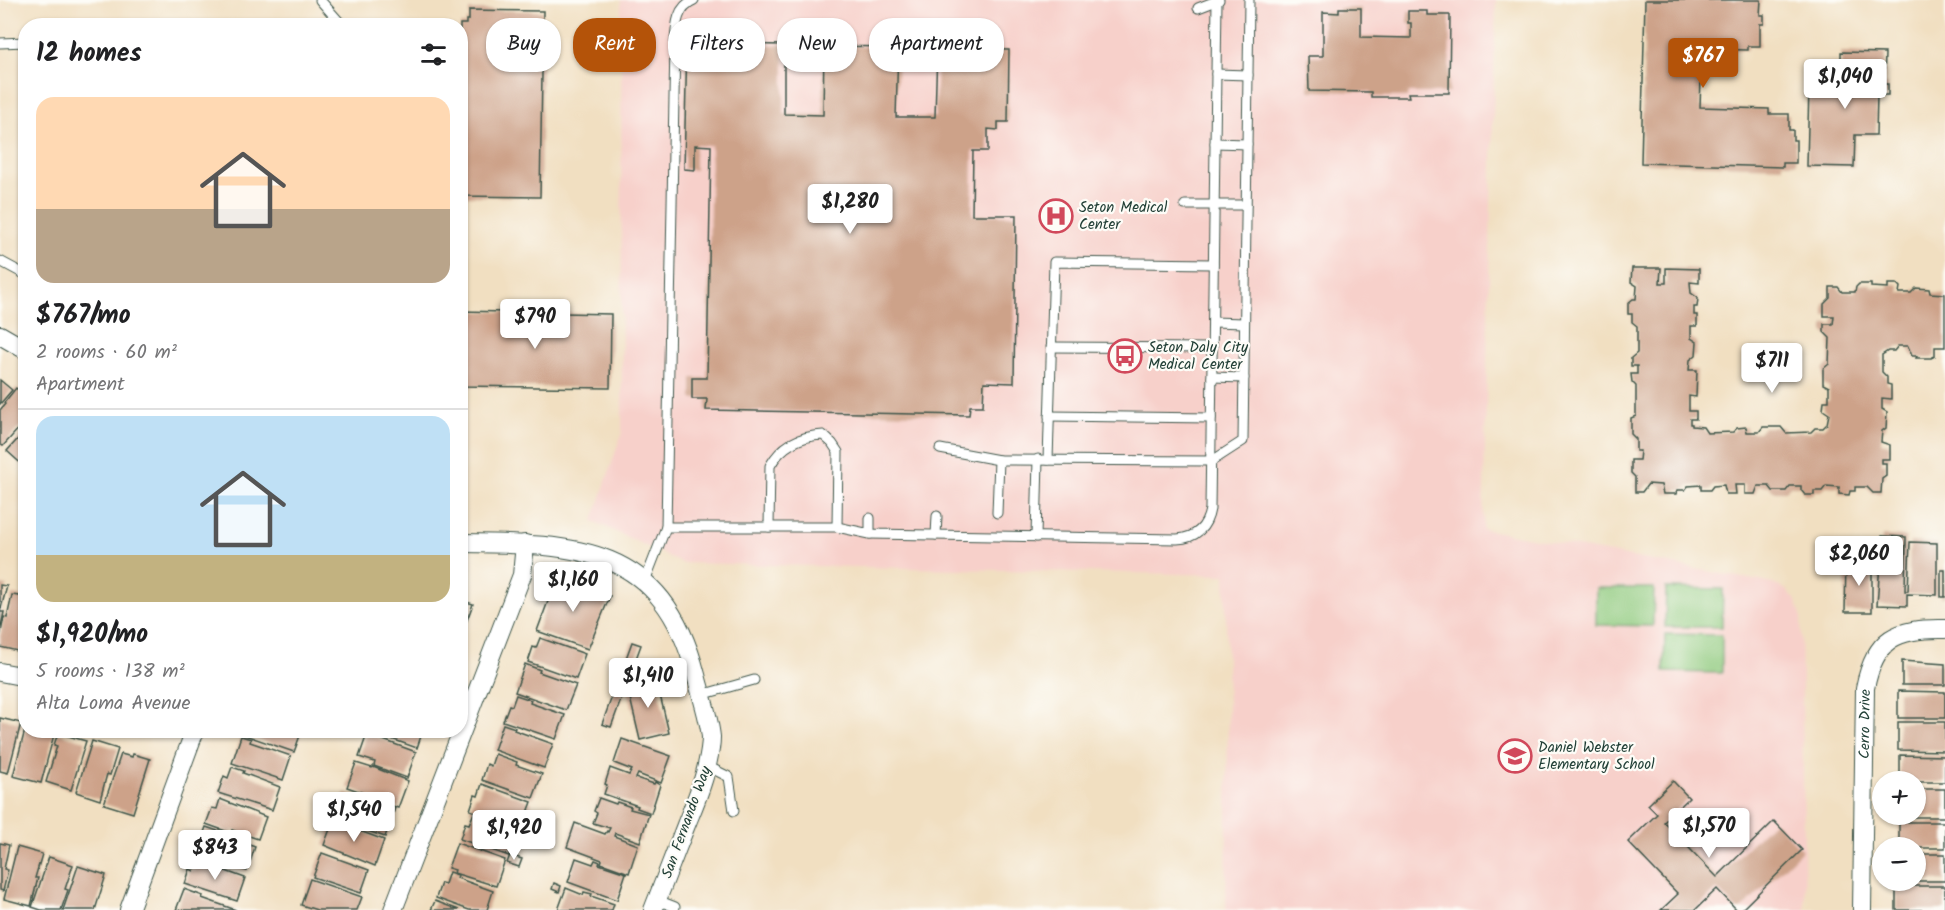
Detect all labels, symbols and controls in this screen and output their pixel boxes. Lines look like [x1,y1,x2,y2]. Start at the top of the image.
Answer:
chip: Buy [486,18,561,72]
chip: Rent [573,18,656,72]
chip: Filters [668,18,765,72]
chip: New [777,18,857,72]
chip: Apartment [869,18,1004,72]
text: 12 homes [36,33,142,75]
icon: filters [417,38,450,71]
pin: $767 [1667,38,1739,89]
text: $767 [1682,41,1724,73]
pin: $1,040 [1796,59,1894,110]
text: $1,040 [1818,62,1872,94]
icon: home [189,136,297,244]
pin: $1,280 [801,184,899,235]
text: $1,280 [822,187,878,219]
place label: Seton Medical Center [1079,196,1168,237]
hospital icon: Seton Medical Center [1038,198,1074,234]
text: $767/mo [36,295,131,337]
pin: $790 [499,299,571,350]
text: $790 [514,302,556,334]
place label: Seton Daly City Medical Center [1148,336,1249,377]
text: 2 rooms · 60 m² [36,337,177,369]
bus stop icon: Seton Daly City Medical Center [1107,338,1143,374]
pin: $711 [1736,343,1808,394]
text: $711 [1755,346,1789,378]
text: Apartment [36,369,125,401]
icon: home [189,455,297,563]
pin: $2,060 [1810,536,1908,587]
text: $2,060 [1829,539,1889,571]
pin: $1,160 [524,562,622,613]
text: $1,160 [548,565,598,597]
text: $1,920/mo [36,614,148,656]
text: 5 rooms · 138 m² [36,656,185,688]
pin: $1,410 [599,658,697,709]
text: $1,410 [623,661,673,693]
text: Alta Loma Avenue [36,688,190,720]
street label: Cerro Drive [1853,689,1878,759]
place label: Daniel Webster Elementary School [1538,736,1655,777]
school or university icon: Daniel Webster Elementary School [1497,738,1533,774]
street label: San Fernando Way [656,762,719,882]
map controls [1872,771,1926,891]
button: + [1872,771,1926,825]
pin: $1,540 [305,792,403,843]
text: $1,540 [327,795,381,827]
pin: $1,570 [1660,808,1758,859]
pin: $1,920 [465,810,563,861]
text: $1,570 [1683,811,1735,843]
text: $1,920 [486,813,542,845]
pin: $843 [179,830,251,881]
text: $843 [192,833,238,865]
button: − [1872,837,1926,891]

